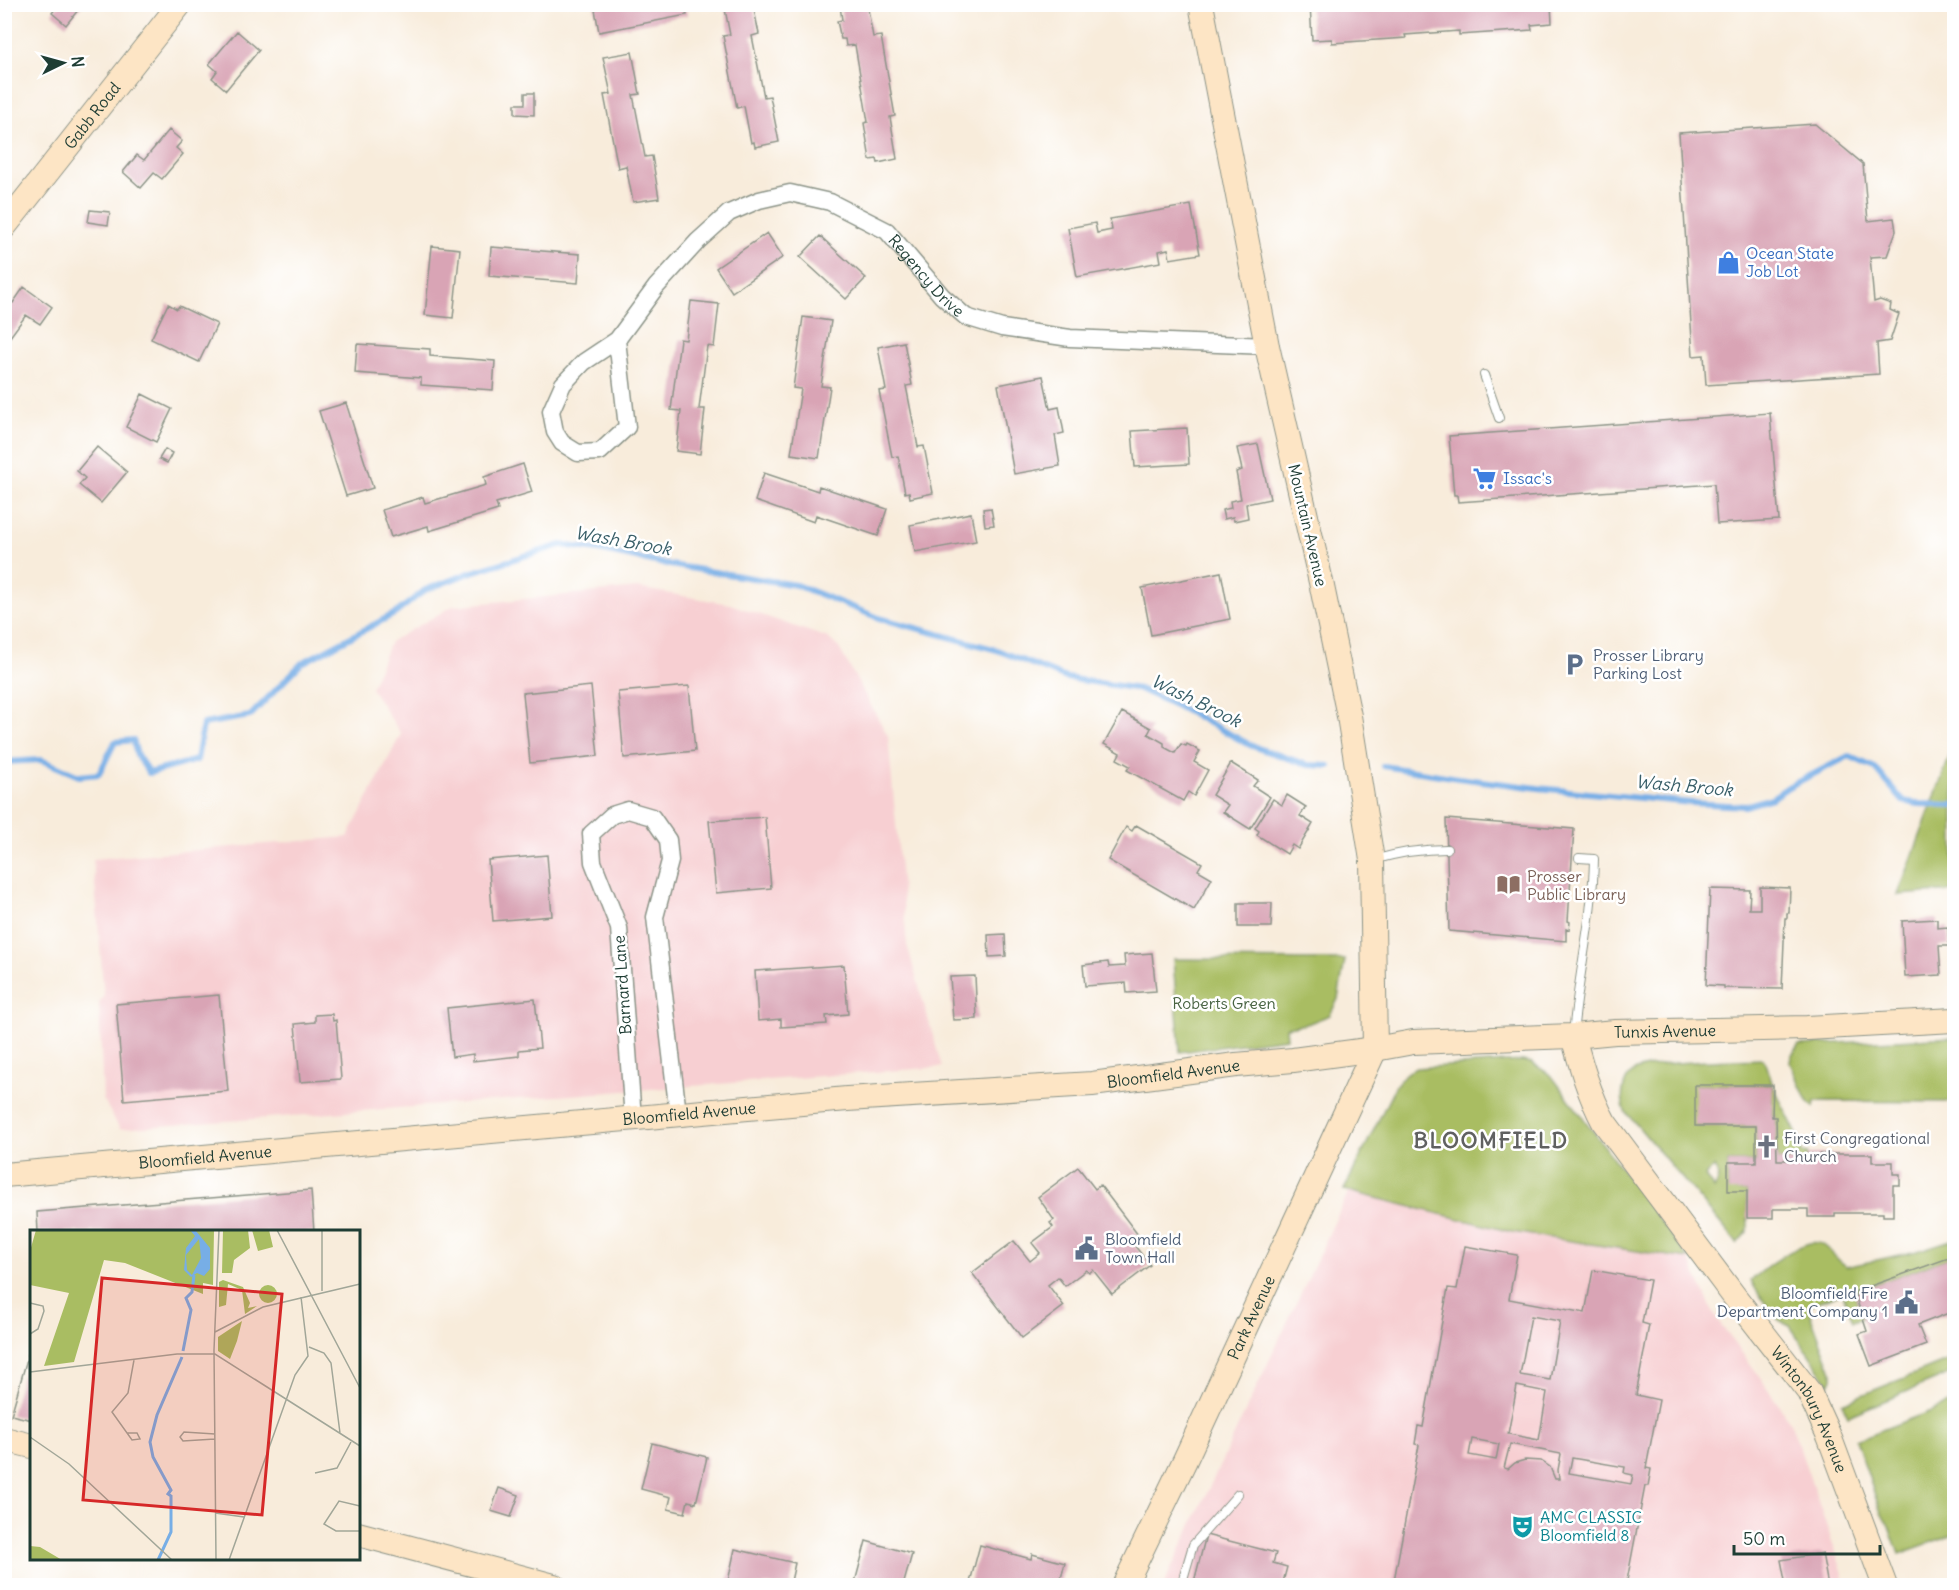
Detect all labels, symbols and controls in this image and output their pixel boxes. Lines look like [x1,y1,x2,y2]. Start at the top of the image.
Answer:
north arrow [33,33,93,93]
text: N [67,55,88,68]
street label: Gabb Road [59,78,125,153]
street label: Regency Drive [884,230,968,321]
place label: Ocean State Job Lot [1746,243,1834,281]
shop icon: Ocean State Job Lot [1715,249,1741,275]
street label: Mountain Avenue [1284,462,1332,588]
supermarket icon: Issac's [1472,465,1498,491]
place label: Issac's [1503,468,1552,488]
water label: Wash Brook [573,521,675,561]
place label: Prosser Library Parking Lost [1593,645,1704,683]
parking icon: Prosser Library Parking Lost [1562,651,1588,677]
water label: Wash Brook [1147,669,1247,733]
water label: Wash Brook [1635,770,1735,801]
place label: Prosser Public Library [1527,866,1626,904]
library icon: Prosser Public Library [1496,872,1522,898]
street label: Barnard Lane [609,935,635,1035]
park label: Roberts Green [1172,993,1276,1013]
street label: Tunxis Avenue [1614,1020,1716,1042]
street label: Bloomfield Avenue [1106,1055,1241,1092]
street label: Bloomfield Avenue [622,1097,757,1129]
district label: BLOOMFIELD [1414,1126,1569,1154]
place label: First Congregational Church [1784,1128,1930,1166]
church icon: First Congregational Church [1753,1134,1779,1160]
street label: Bloomfield Avenue [138,1141,273,1173]
place label: Bloomfield Town Hall [1105,1229,1181,1267]
inset map [30,1230,360,1560]
public building icon: Bloomfield Town Hall [1074,1235,1100,1261]
street label: Park Avenue [1223,1272,1279,1363]
place label: Bloomfield Fire Department Company 1 [1717,1283,1888,1321]
public building icon: Bloomfield Fire Department Company 1 [1893,1289,1919,1315]
street label: Wintonbury Avenue [1767,1342,1852,1475]
place label: AMC CLASSIC Bloomfield 8 [1540,1507,1642,1545]
theatre icon: AMC CLASSIC Bloomfield 8 [1509,1513,1535,1539]
scale bar [1734,1518,1880,1556]
text: 50 m [1743,1527,1785,1550]

